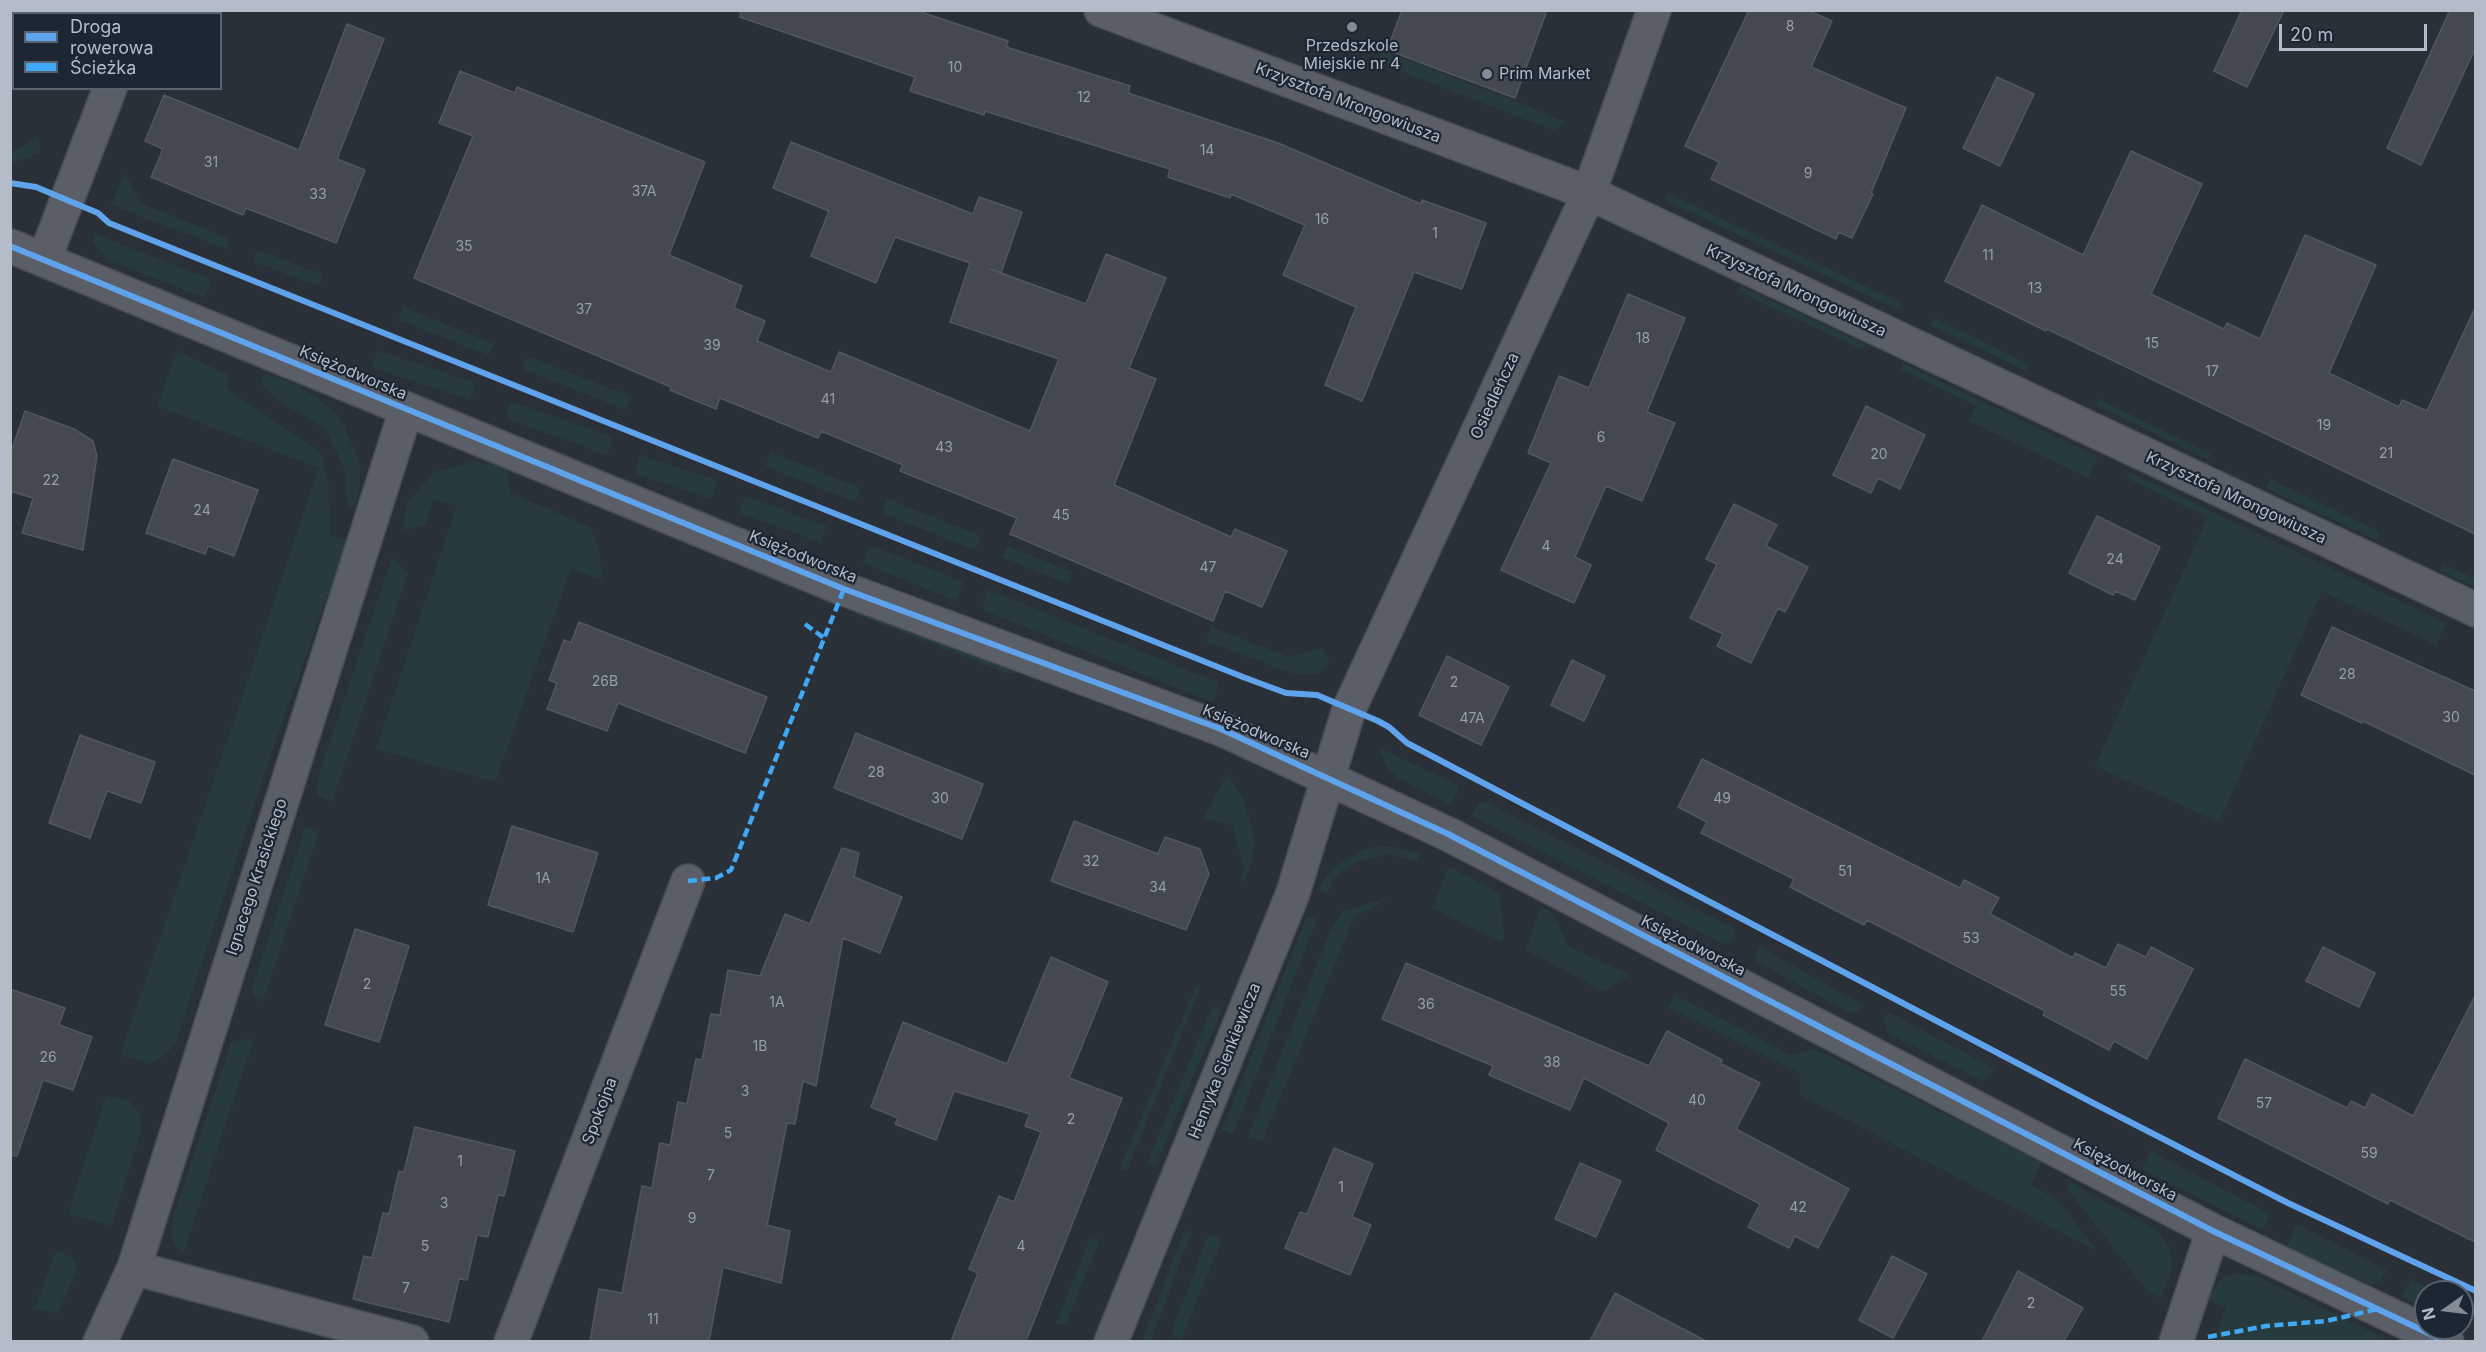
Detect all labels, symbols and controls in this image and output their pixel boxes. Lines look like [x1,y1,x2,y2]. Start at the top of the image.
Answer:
legend [12,12,222,90]
scale bar [2282,12,2430,50]
text: Droga rowerowa [70,16,154,58]
house number: 8 [1786,19,1794,35]
marker: Przedszkole Miejskie nr 4 [1345,20,1359,34]
text: 20 m [2290,24,2333,45]
place label: Przedszkole Miejskie nr 4 [1304,36,1400,74]
text: Ścieżka [70,57,136,78]
street label: Krzysztofa Mrongowiusza [1253,59,1443,147]
house number: 10 [948,60,962,76]
place label: Prim Market [1499,64,1591,84]
marker: Prim Market [1480,67,1494,81]
house number: 12 [1077,90,1091,106]
house number: 14 [1200,143,1214,159]
house number: 31 [204,155,218,171]
house number: 9 [1804,166,1812,182]
house number: 37A [632,184,656,200]
house number: 33 [309,187,327,203]
house number: 16 [1315,212,1329,228]
house number: 1 [1432,226,1438,242]
house number: 35 [455,239,473,255]
street label: Krzysztofa Mrongowiusza [1703,241,1889,341]
house number: 11 [1982,248,1994,264]
house number: 13 [2028,281,2042,297]
house number: 37 [576,302,592,318]
house number: 18 [1636,331,1650,347]
house number: 15 [2145,336,2159,352]
house number: 39 [703,338,721,354]
street label: Księżodworska [296,342,410,404]
street label: Osiedleńcza [1467,350,1523,442]
house number: 17 [2205,364,2219,380]
house number: 41 [821,392,835,408]
house number: 19 [2317,418,2331,434]
house number: 6 [1597,430,1605,446]
house number: 43 [935,440,953,456]
house number: 21 [2379,446,2393,462]
house number: 20 [1870,447,1888,463]
street label: Krzysztofa Mrongowiusza [2143,448,2329,548]
house number: 22 [42,473,60,489]
house number: 24 [193,503,211,519]
house number: 45 [1052,508,1070,524]
street label: Księżodworska [746,527,860,587]
house number: 4 [1541,539,1551,555]
house number: 24 [2106,552,2124,568]
house number: 47 [1200,560,1216,576]
house number: 28 [2338,667,2356,683]
house number: 26B [592,674,618,690]
house number: 2 [1450,675,1458,691]
street label: Księżodworska [1199,701,1313,763]
house number: 30 [2442,710,2460,726]
house number: 47A [1459,711,1485,727]
house number: 28 [867,765,885,781]
house number: 30 [931,791,949,807]
house number: 49 [1713,791,1731,807]
street label: Ignacego Krasickiego [223,796,291,958]
house number: 32 [1082,854,1100,870]
house number: 51 [1838,864,1852,880]
house number: 1A [535,871,551,887]
house number: 34 [1149,880,1167,896]
street label: Księżodworska [1638,911,1748,981]
house number: 53 [1962,931,1980,947]
house number: 2 [363,977,371,993]
street label: Henryka Sienkiewicza [1185,980,1265,1142]
house number: 55 [2109,984,2127,1000]
house number: 1A [769,995,785,1011]
house number: 36 [1417,997,1435,1013]
house number: 1B [753,1039,767,1055]
house number: 26 [39,1050,57,1066]
house number: 38 [1543,1055,1561,1071]
street label: Spokojna [578,1075,622,1147]
house number: 3 [741,1084,749,1100]
house number: 40 [1688,1093,1706,1109]
house number: 57 [2256,1096,2272,1112]
house number: 2 [1067,1112,1075,1128]
house number: 5 [724,1126,732,1142]
street label: Księżodworska [2070,1135,2180,1205]
house number: 59 [2360,1146,2378,1162]
house number: 1 [457,1154,463,1170]
house number: 7 [707,1168,715,1184]
house number: 1 [1338,1180,1344,1196]
house number: 3 [440,1196,448,1212]
house number: 42 [1789,1200,1807,1216]
house number: 9 [688,1211,696,1227]
house number: 5 [421,1239,429,1255]
house number: 4 [1016,1239,1026,1255]
north arrow [2414,1280,2474,1340]
house number: 7 [402,1281,410,1297]
house number: 2 [2027,1296,2035,1312]
text: N [2417,1306,2440,1322]
house number: 11 [647,1312,659,1328]

